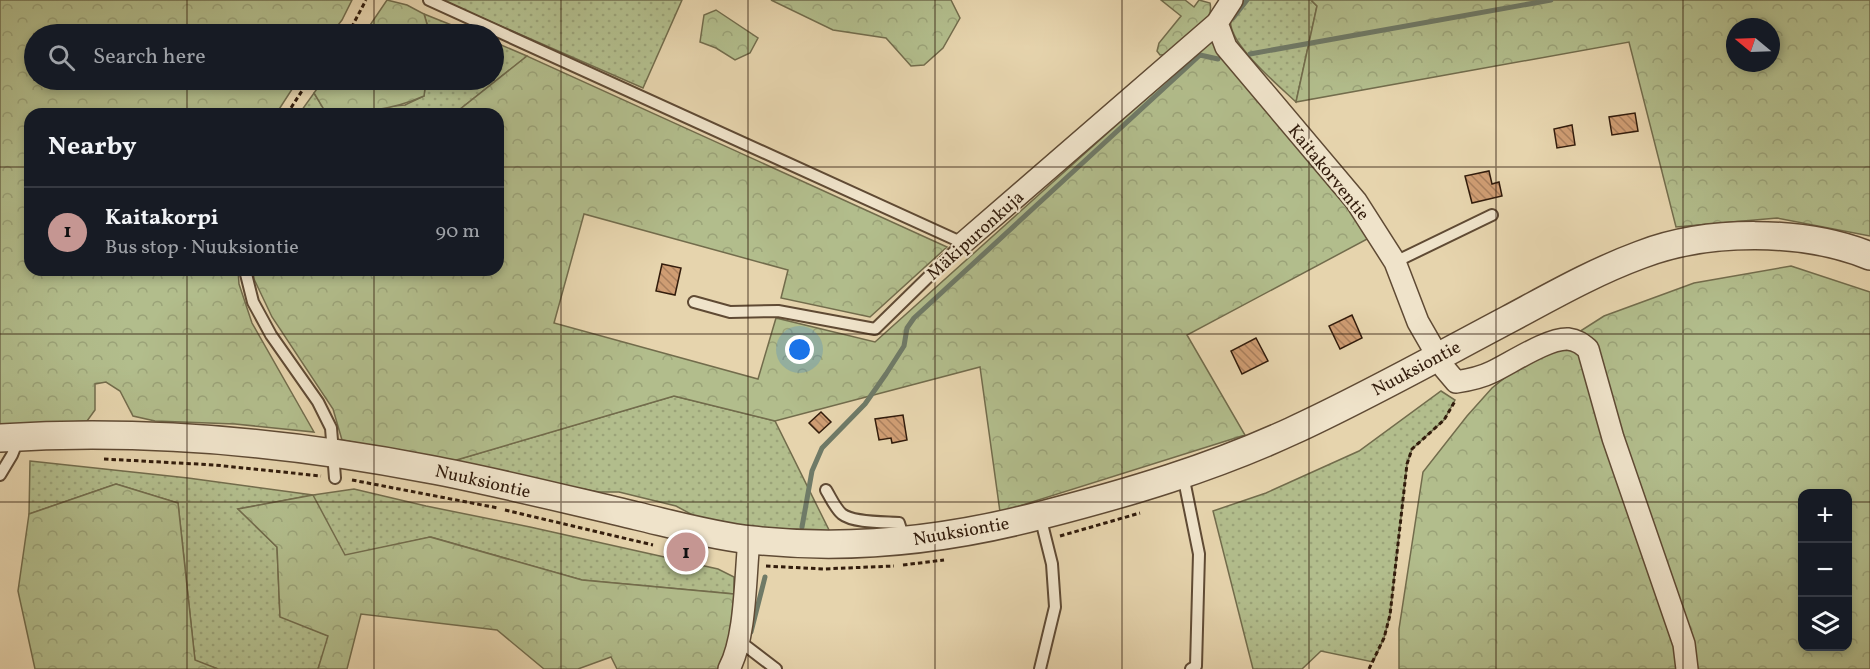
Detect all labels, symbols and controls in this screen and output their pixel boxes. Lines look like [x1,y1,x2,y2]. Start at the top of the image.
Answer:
north arrow [1726,18,1780,72]
search box [24,24,504,90]
icon: search [45,41,78,74]
text: Search here [93,42,206,73]
street label: Kaitakorventie [1281,119,1374,226]
text: Nearby [48,129,137,165]
street label: Mäkipuronkuja [922,186,1030,287]
text: Kaitakorpi [105,203,218,234]
text: 1 [63,218,72,246]
text: 90 m [436,218,480,246]
text: Bus stop · Nuuksiontie [105,234,299,262]
your location [785,335,814,364]
street label: Nuuksiontie [1368,335,1465,403]
street label: Nuuksiontie [433,459,533,506]
map controls [1798,489,1852,651]
button: + [1798,489,1852,543]
street label: Nuuksiontie [911,512,1011,553]
pin: 1 [666,530,706,574]
button: − [1798,543,1852,597]
button: layers [1798,597,1852,651]

